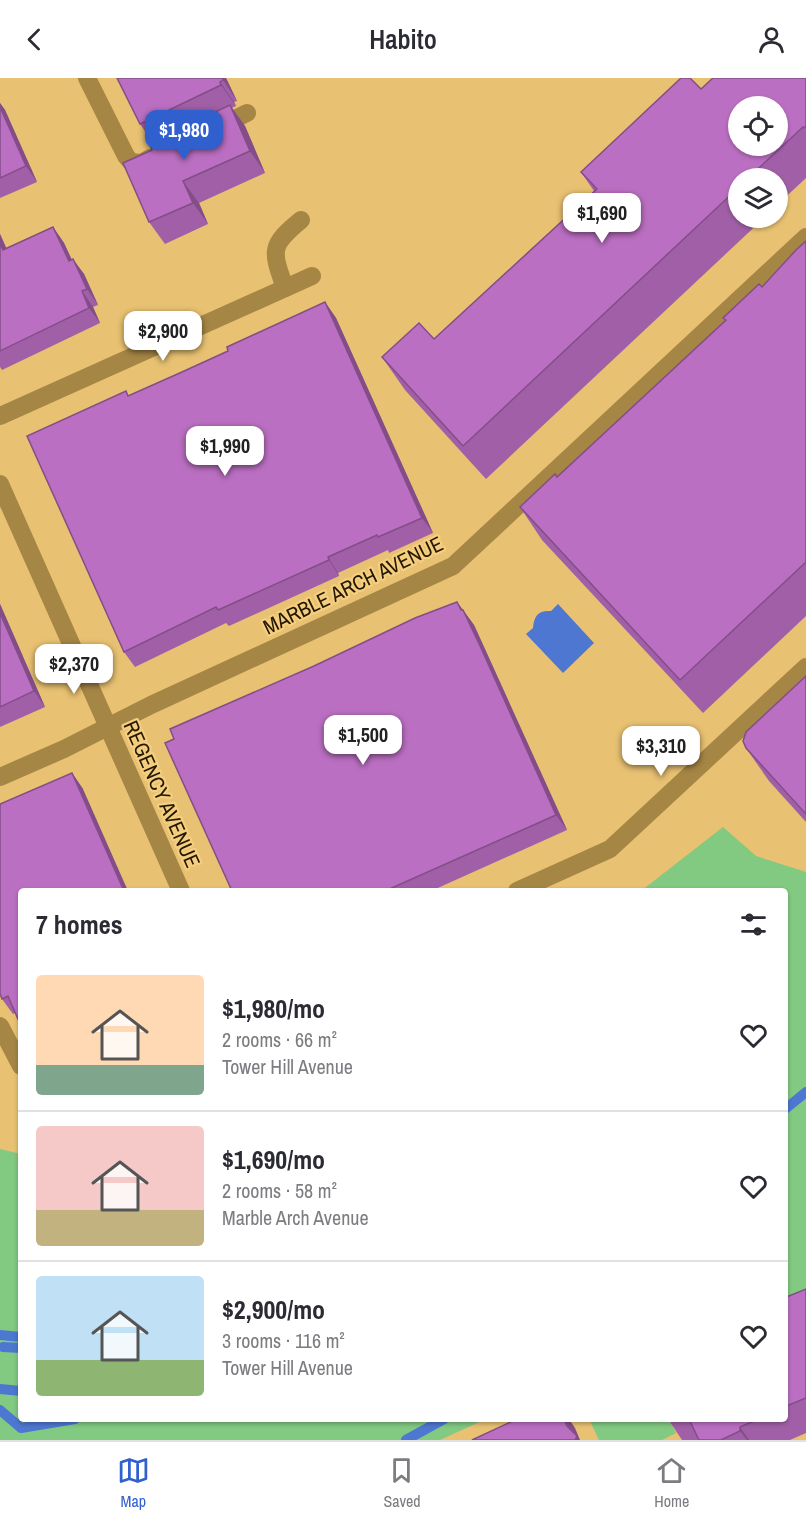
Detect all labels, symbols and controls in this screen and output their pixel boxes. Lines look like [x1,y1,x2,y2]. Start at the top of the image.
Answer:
text: Habito [369,21,437,57]
icon: back [18,23,51,56]
icon: person [755,23,788,56]
map controls [728,96,788,228]
button: locate [728,96,788,156]
pin: $1,980 [135,110,233,161]
text: $1,980 [159,116,209,143]
button: layers [728,168,788,228]
pin: $1,690 [553,193,651,244]
text: $1,690 [577,199,627,226]
pin: $2,900 [114,311,212,362]
text: $2,900 [138,317,188,344]
pin: $1,990 [176,426,274,477]
text: $1,990 [200,432,250,459]
street label: MARBLE ARCH AVENUE [258,529,448,641]
pin: $2,370 [25,644,123,695]
text: $2,370 [49,650,99,677]
pin: $1,500 [314,715,412,766]
street label: REGENCY AVENUE [117,716,207,872]
text: $1,500 [338,721,388,748]
pin: $3,310 [612,726,710,777]
text: $3,310 [636,732,686,759]
text: 7 homes [36,907,123,942]
icon: filters [737,908,770,941]
text: $1,980/mo [222,991,325,1026]
icon: home [84,999,156,1071]
icon: heart [737,1019,770,1052]
text: 2 rooms · 66 m² [222,1026,337,1053]
text: Tower Hill Avenue [222,1053,353,1080]
text: $1,690/mo [222,1142,325,1177]
icon: home [84,1150,156,1222]
icon: heart [737,1170,770,1203]
text: 2 rooms · 58 m² [222,1177,337,1204]
text: Marble Arch Avenue [222,1204,369,1231]
text: $2,900/mo [222,1292,325,1327]
icon: home [84,1300,156,1372]
icon: heart [737,1320,770,1353]
text: 3 rooms · 116 m² [222,1327,345,1354]
text: Tower Hill Avenue [222,1354,353,1381]
tab: Map [117,1454,150,1512]
tab: Saved [383,1454,421,1512]
tab: Home [654,1454,689,1512]

